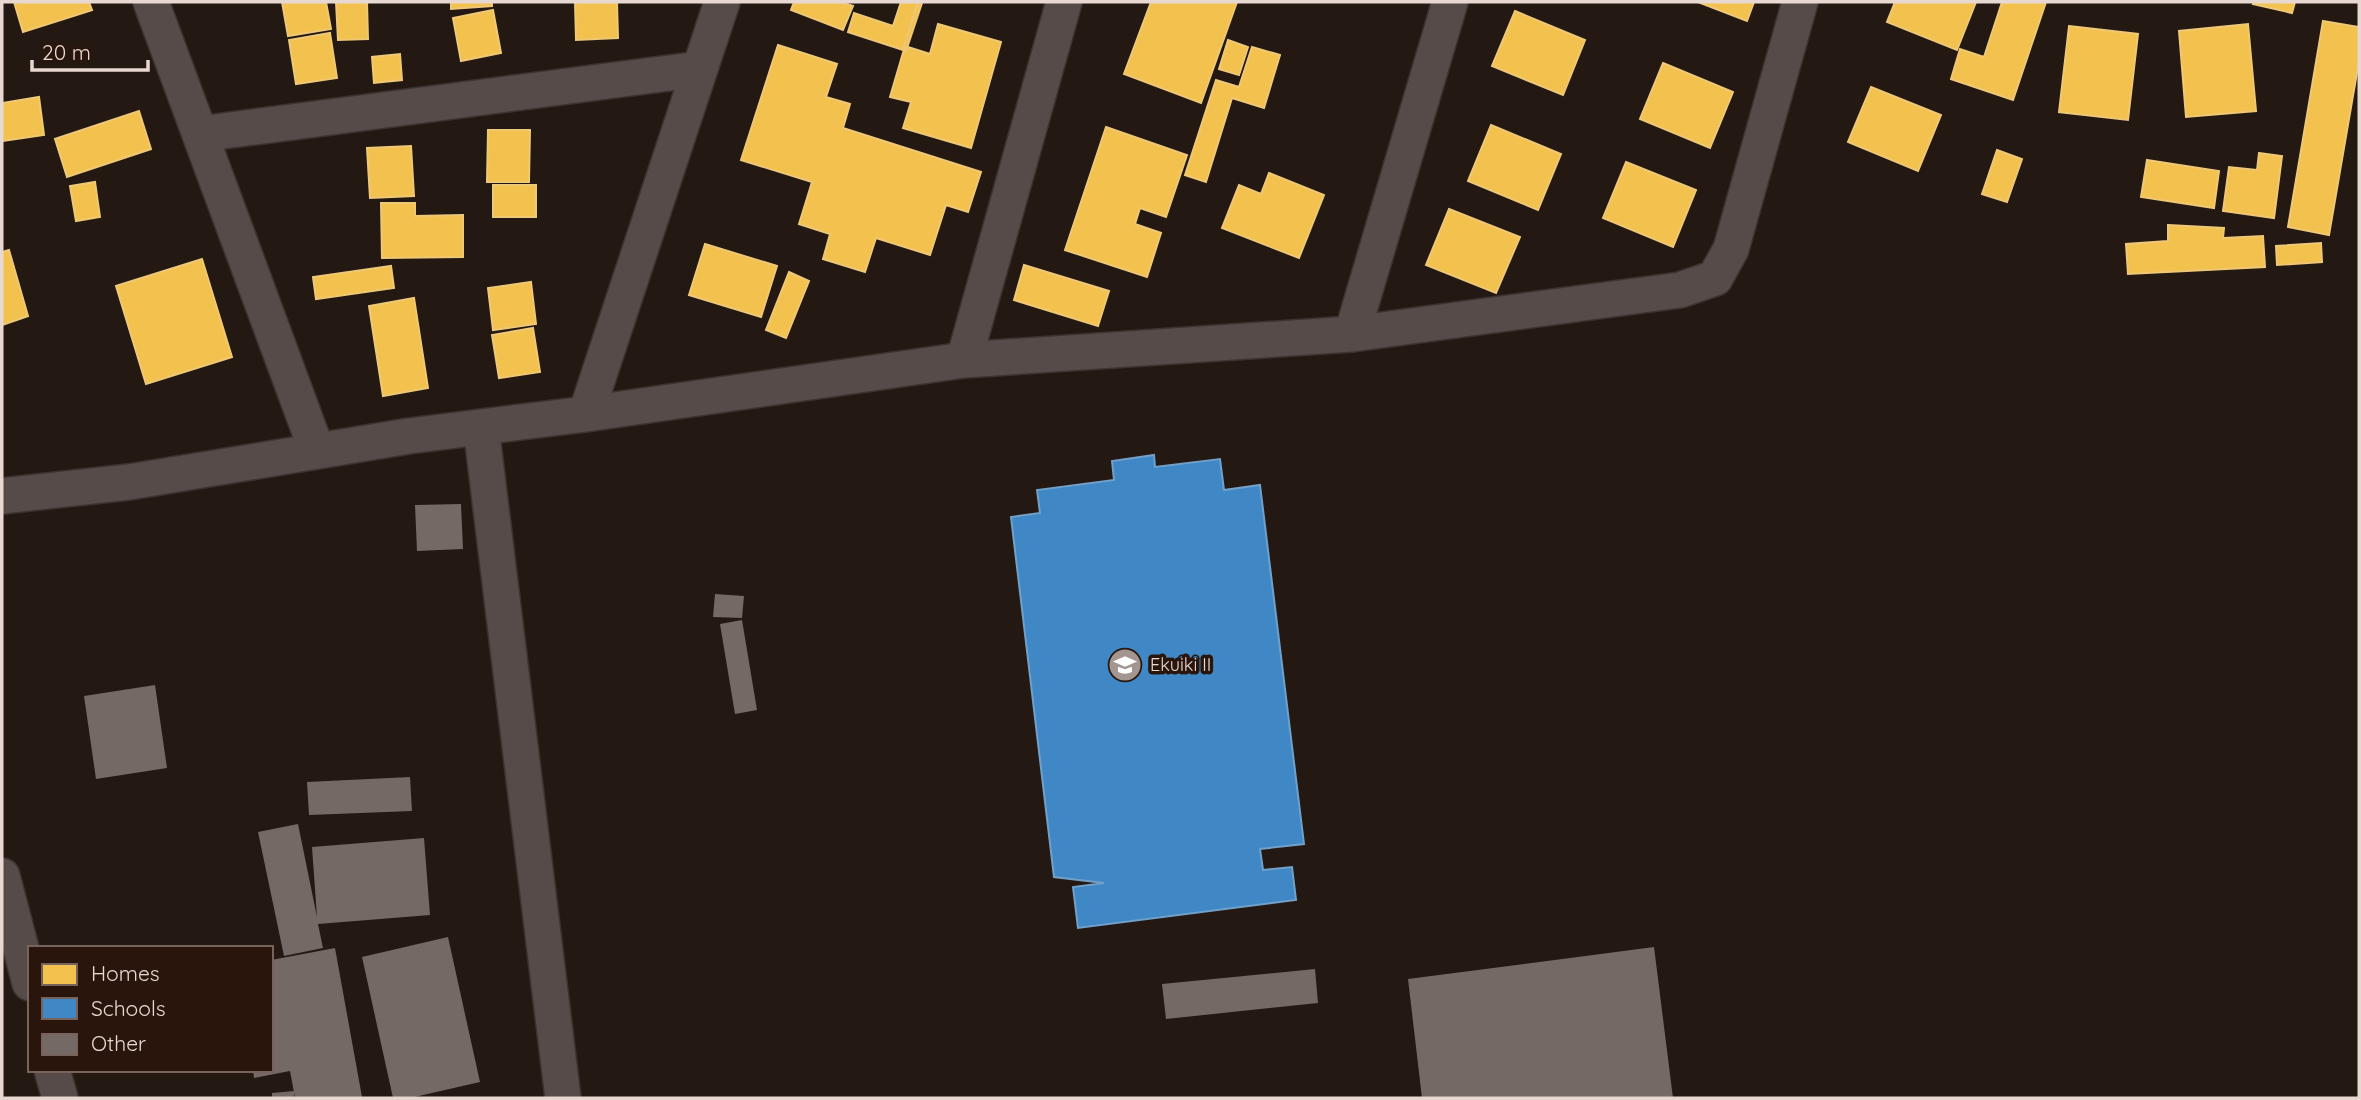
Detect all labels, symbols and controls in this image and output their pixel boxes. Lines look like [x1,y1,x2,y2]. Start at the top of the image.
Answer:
scale bar [32,28,147,72]
text: 20 m [42,39,91,65]
school or university icon: Ekuiki II [1106,646,1144,684]
place label: Ekuiki II [1150,653,1211,676]
legend [28,946,273,1072]
text: Homes [91,960,160,986]
text: Schools [91,995,166,1021]
text: Other [91,1030,146,1056]

